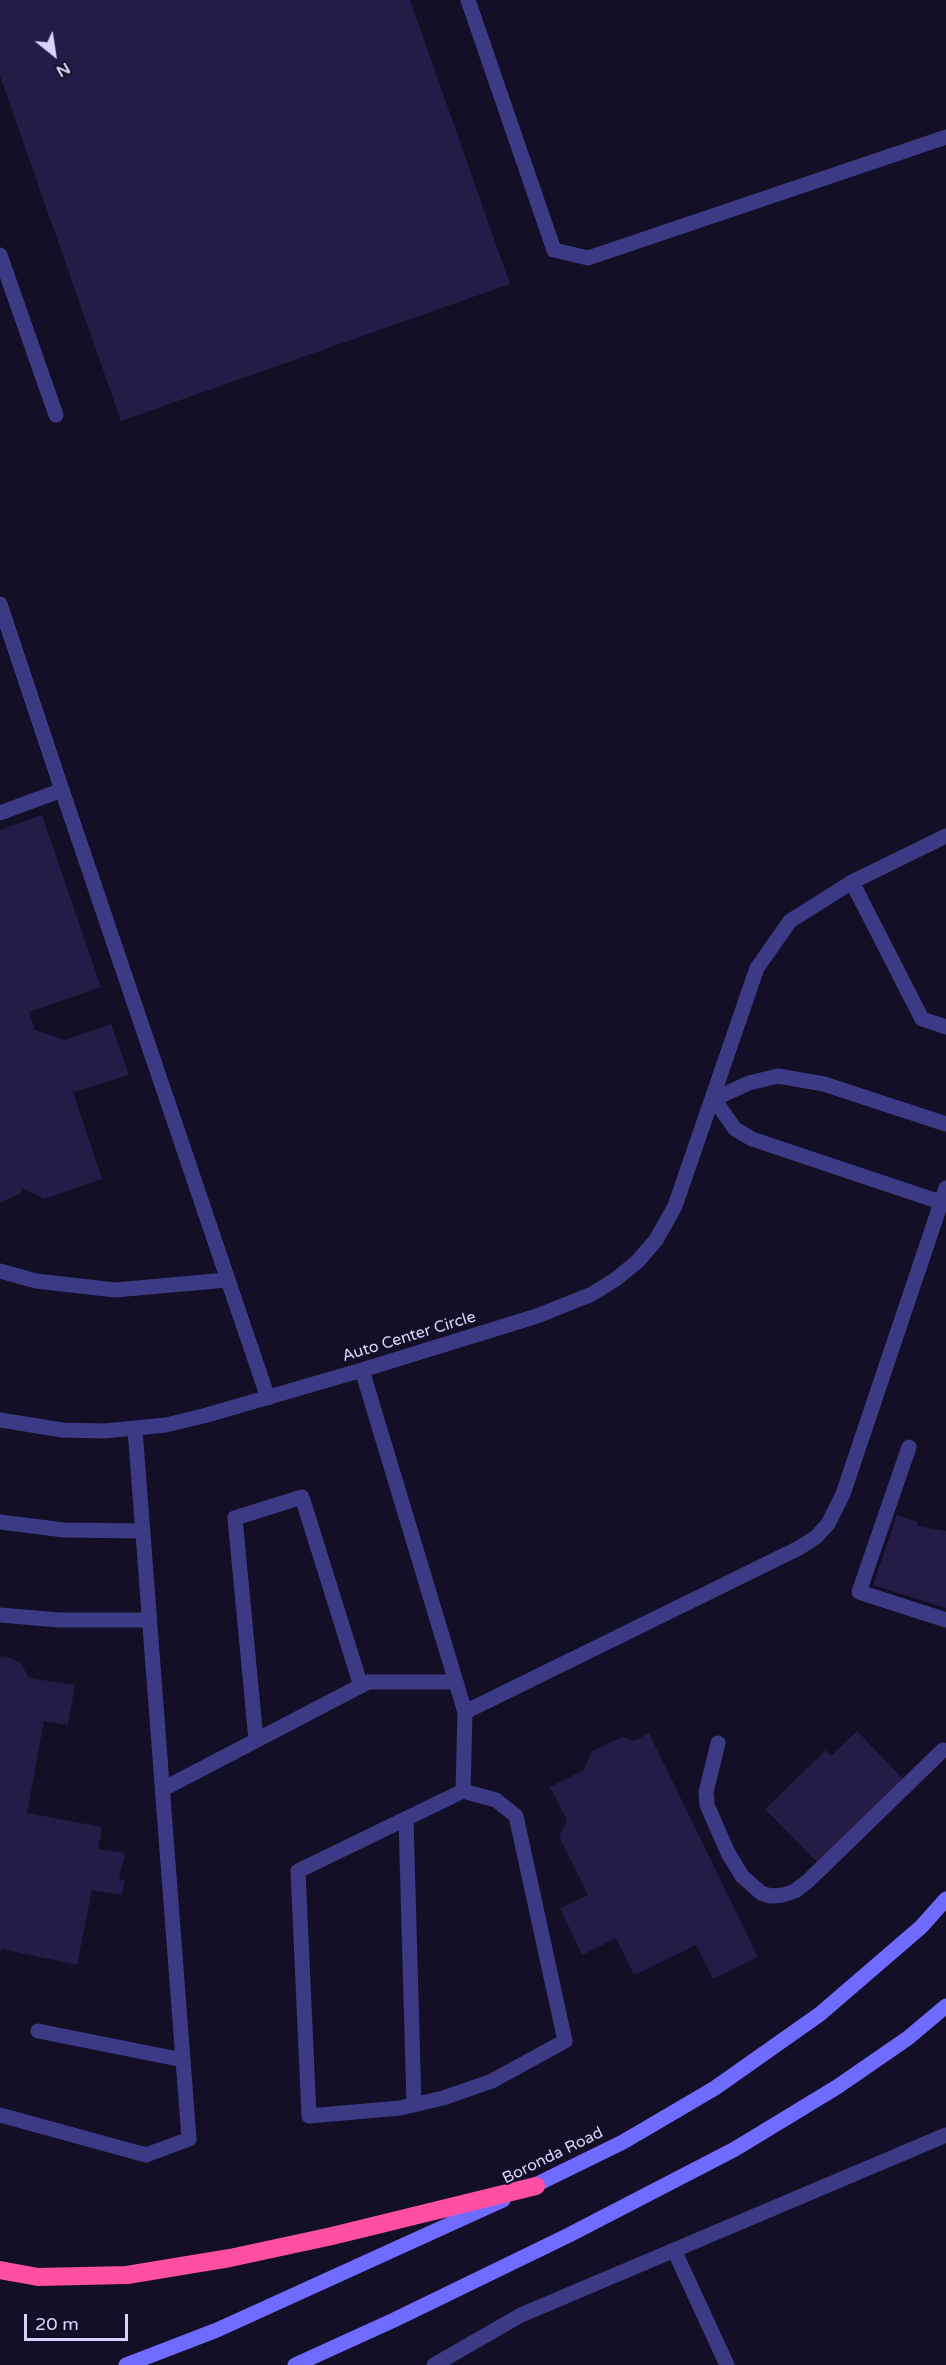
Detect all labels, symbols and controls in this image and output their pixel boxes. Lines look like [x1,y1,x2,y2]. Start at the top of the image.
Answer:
north arrow [24,24,84,84]
text: N [52,58,74,81]
street label: Auto Center Circle [340,1308,478,1366]
street label: Boronda Road [500,2123,606,2189]
scale bar [27,2302,130,2340]
text: 20 m [35,2313,79,2335]

